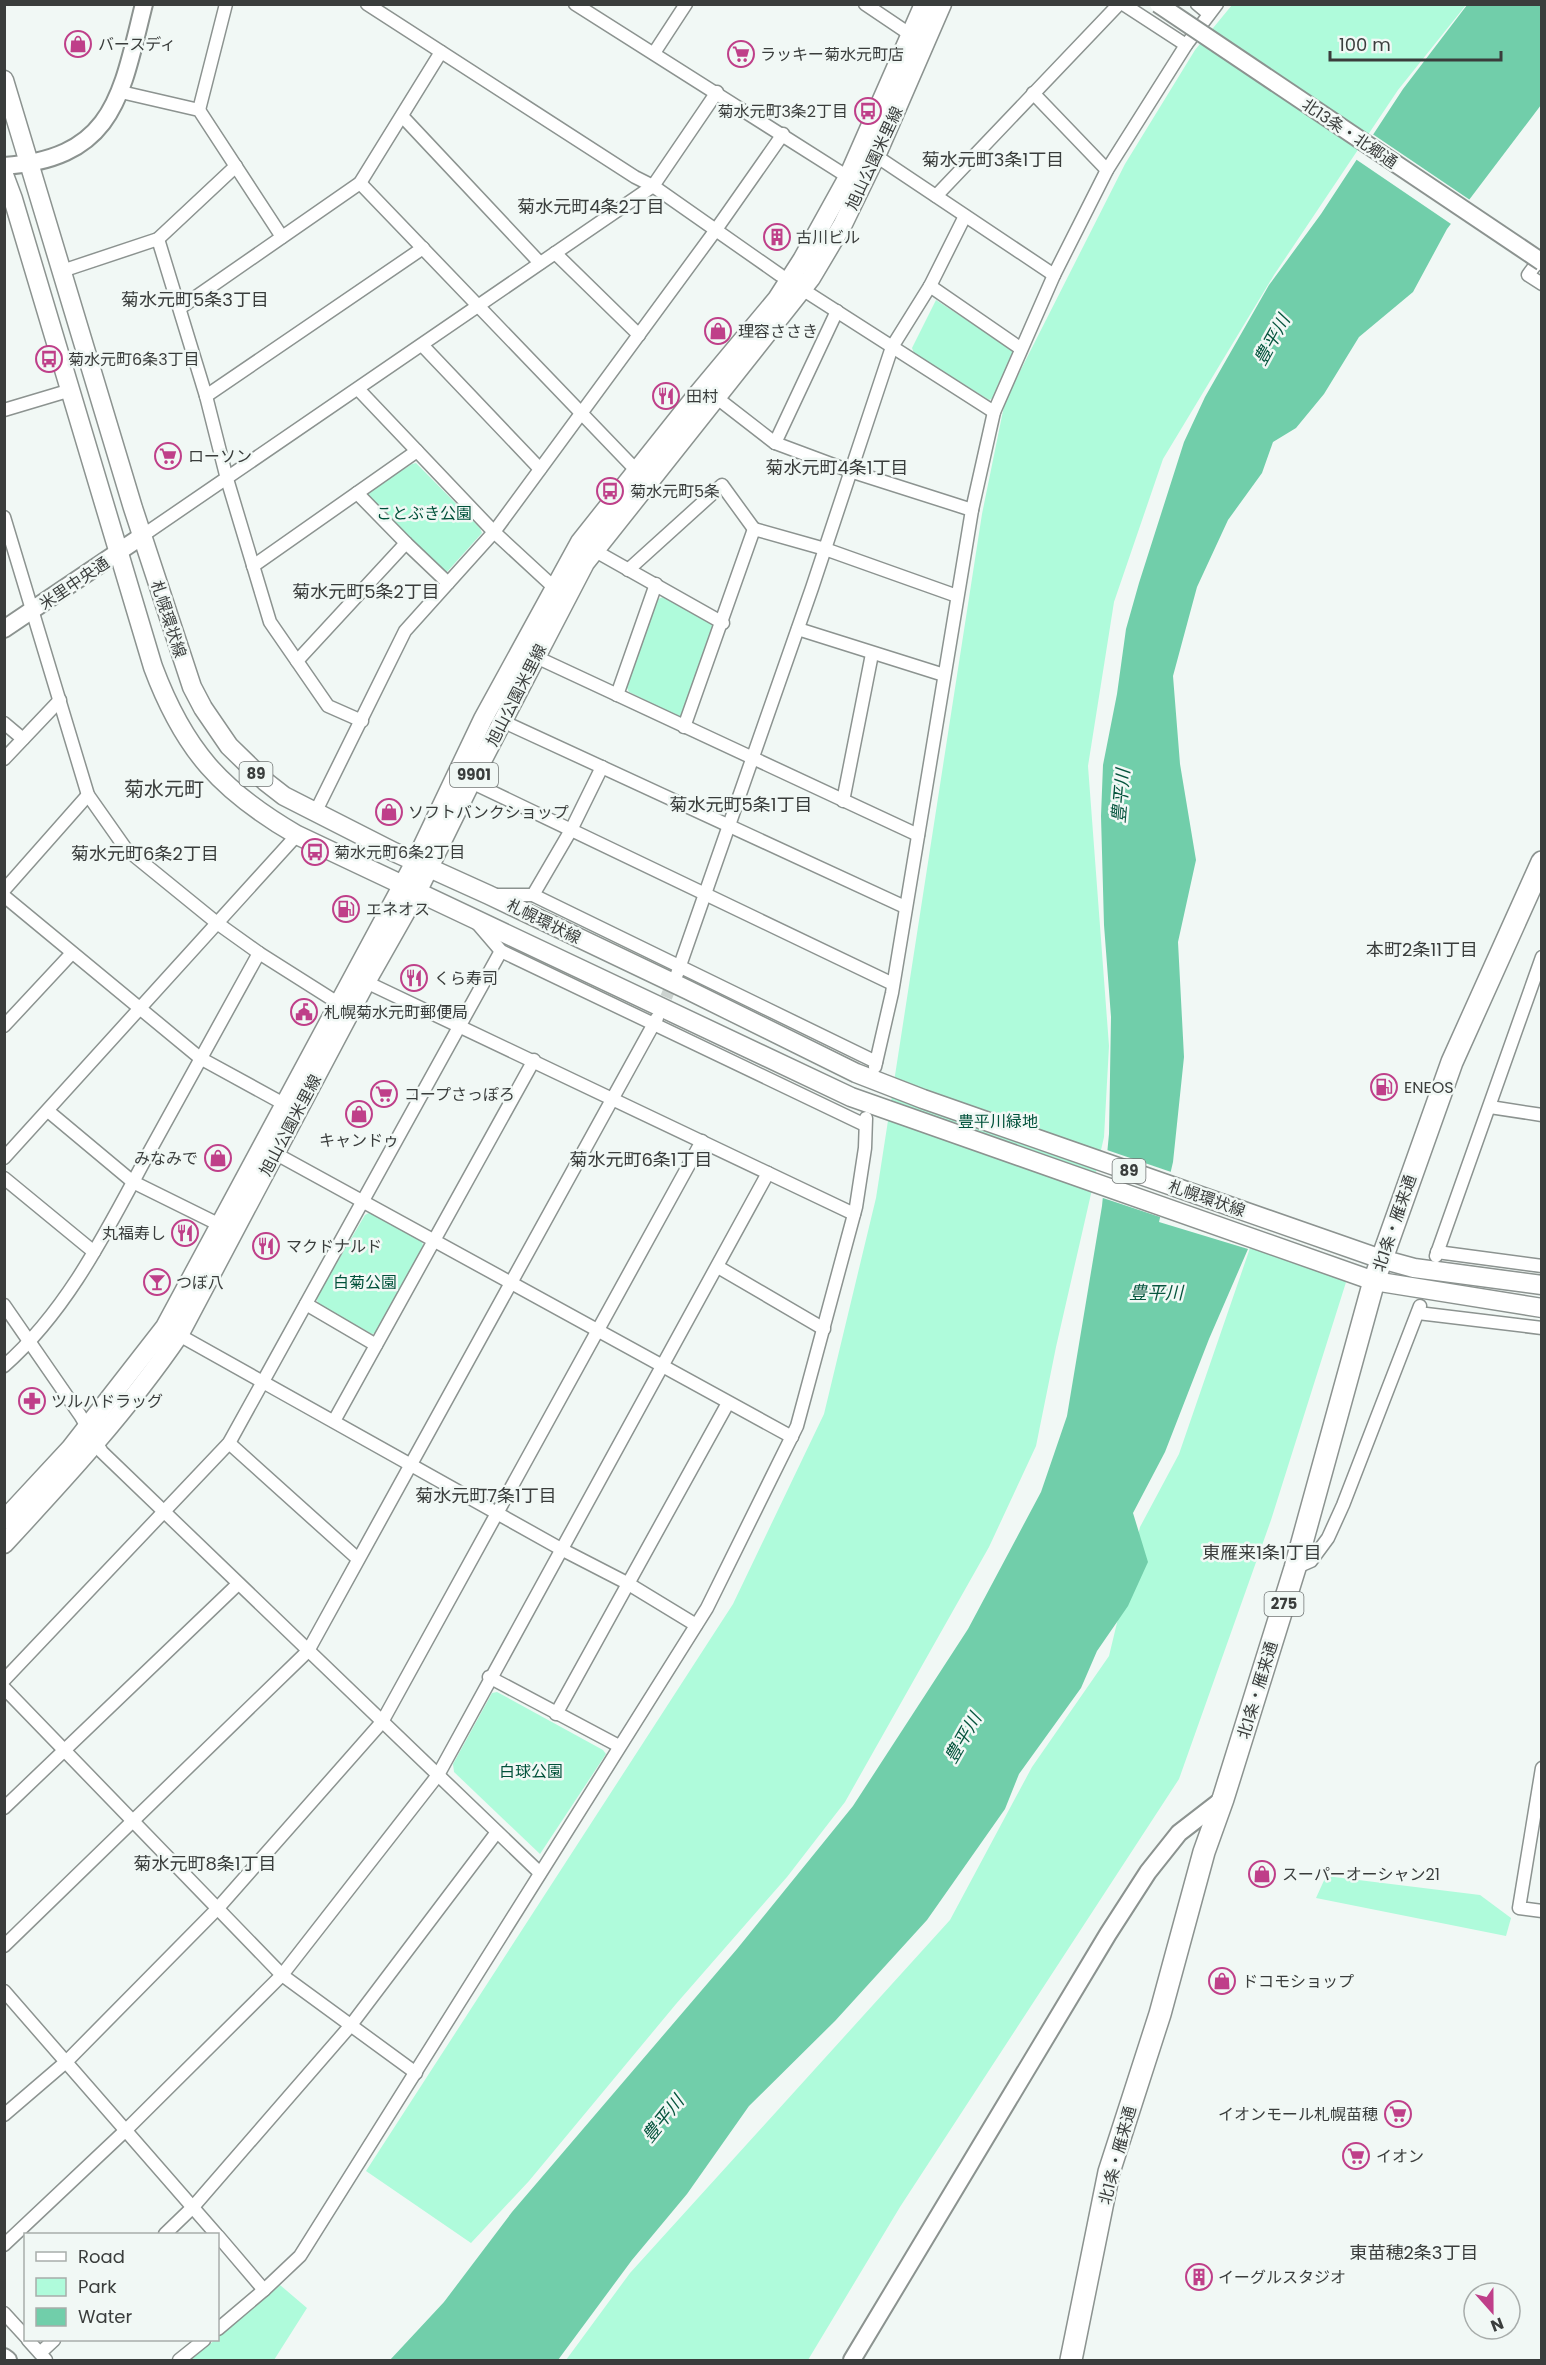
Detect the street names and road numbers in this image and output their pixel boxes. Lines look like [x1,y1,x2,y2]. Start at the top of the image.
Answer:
street label: 北13条・北郷通 [1297,93,1402,174]
street label: 旭山公園米里線 [840,103,909,214]
street label: 米里中央通 [35,552,114,615]
street label: 札幌環状線 [145,578,192,661]
street label: 旭山公園米里線 [481,640,552,750]
road number: 89 [240,762,272,786]
road number: 9901 [450,763,498,787]
street label: 札幌環状線 [503,894,585,949]
street label: 旭山公園米里線 [254,1070,327,1180]
road number: 89 [1112,1159,1146,1183]
street label: 北1条・雁来通 [1367,1172,1422,1275]
street label: 札幌環状線 [1165,1175,1248,1222]
road number: 275 [1264,1592,1304,1616]
street label: 北1条・雁来通 [1232,1638,1283,1742]
street label: 北1条・雁来通 [1093,2103,1142,2207]

